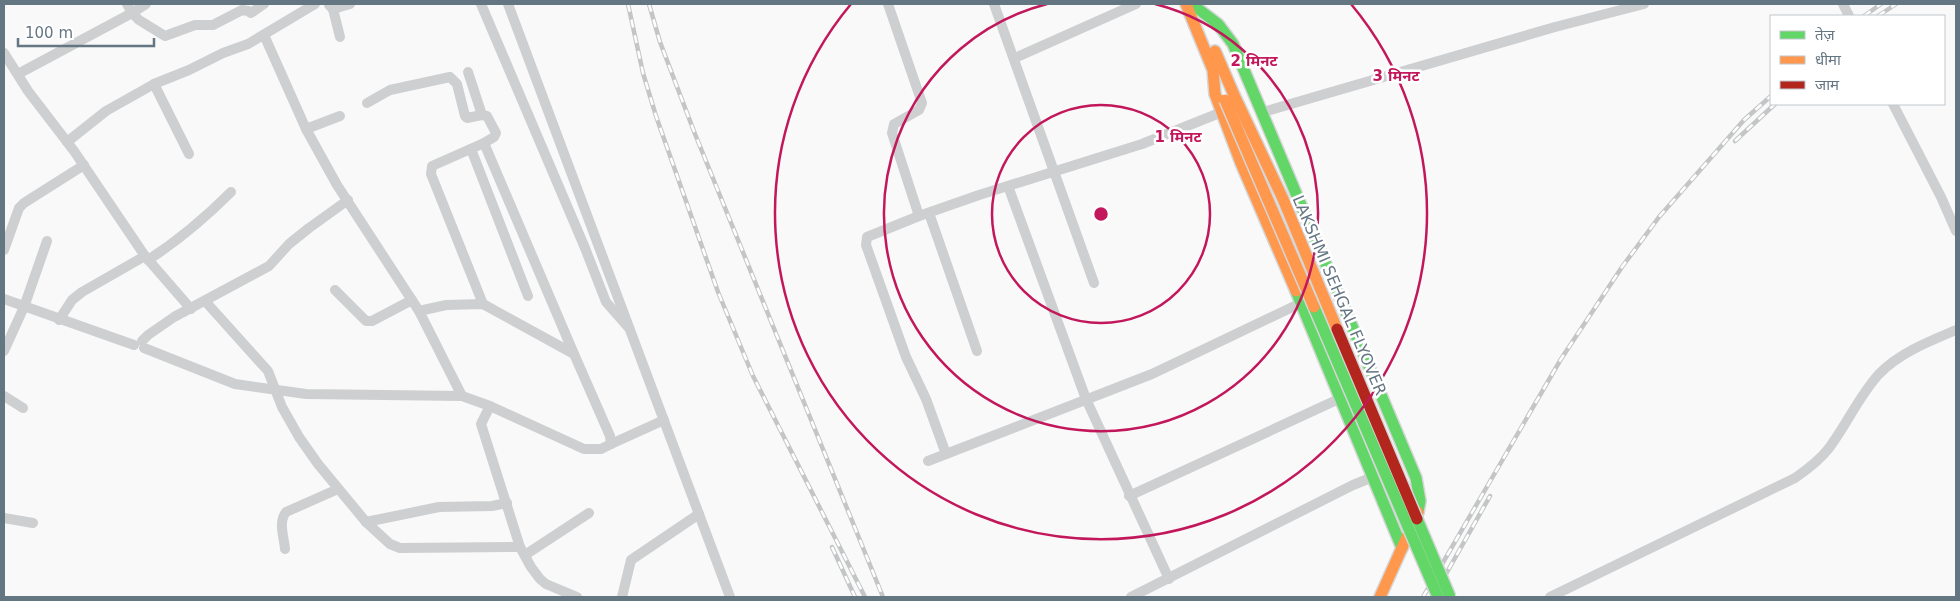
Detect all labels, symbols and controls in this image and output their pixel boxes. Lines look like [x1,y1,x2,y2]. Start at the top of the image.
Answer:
scale bar [18,15,154,47]
legend [1770,15,1945,105]
text: 100 m [25,24,73,42]
text: तेज़ [1815,26,1836,44]
text: धीमा [1815,51,1842,69]
text: 2 मिनट [1230,52,1278,70]
text: 3 मिनट [1372,67,1420,85]
text: जाम [1815,76,1840,94]
text: 1 मिनट [1154,128,1202,146]
street label: LAKSHMI SEHGAL FLYOVER [1289,192,1390,398]
centre of rings [1092,205,1110,223]

